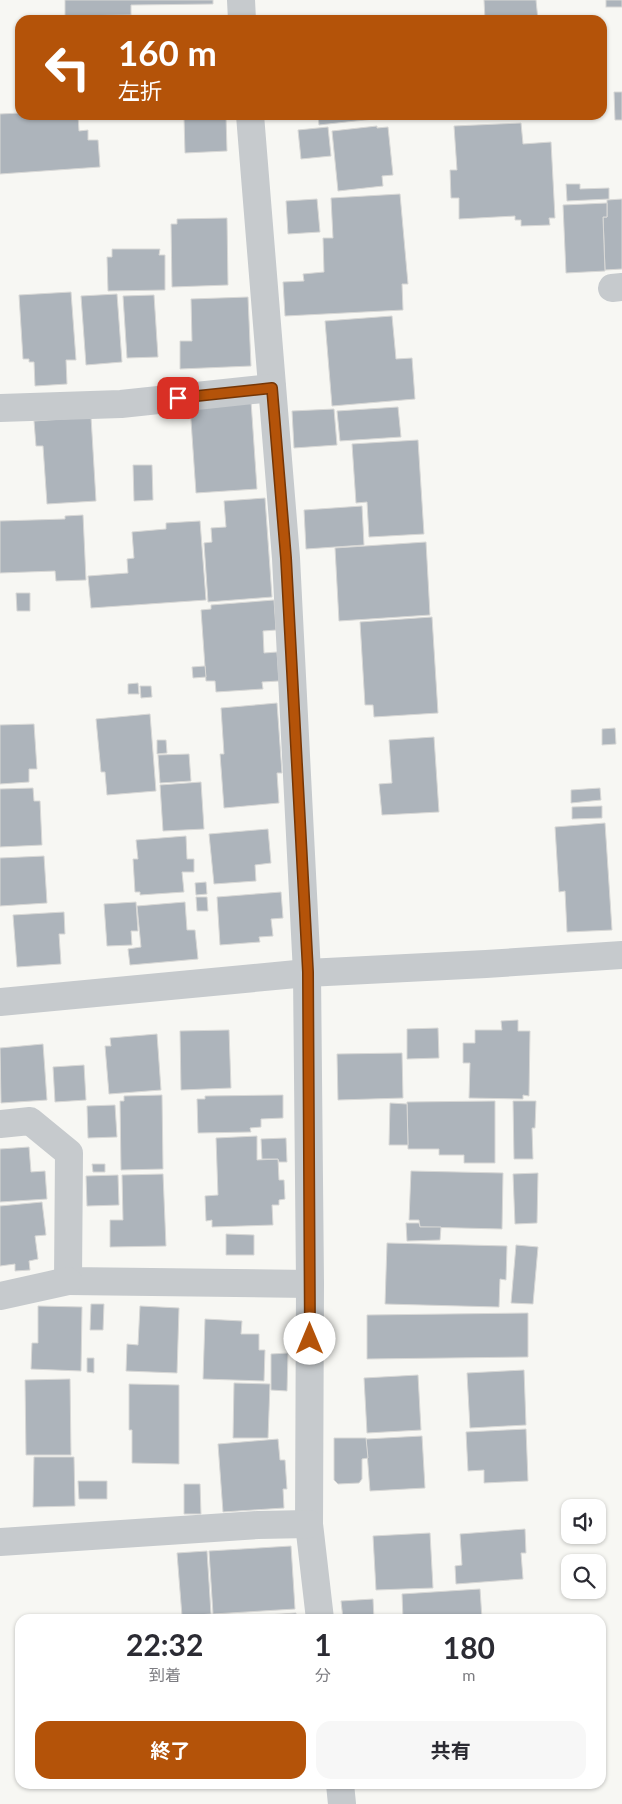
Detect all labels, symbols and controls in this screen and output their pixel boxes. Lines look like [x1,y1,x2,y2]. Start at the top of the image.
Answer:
text: 160 m [118,31,217,73]
icon: left [35,35,100,100]
text: 左折 [118,77,162,104]
pin [157,377,199,419]
icon: arrive [164,384,192,412]
position arrow [283,1312,335,1364]
map controls [561,1499,606,1599]
button: sound [561,1499,606,1544]
button: search [561,1554,606,1599]
text: 22:32 [126,1626,203,1662]
text: 1 [314,1626,332,1662]
text: 180 [443,1629,495,1665]
text: 到着 [149,1665,181,1684]
text: 分 [315,1665,331,1684]
text: m [462,1665,475,1684]
button: 終了 [35,1721,306,1779]
button: 共有 [316,1721,586,1779]

